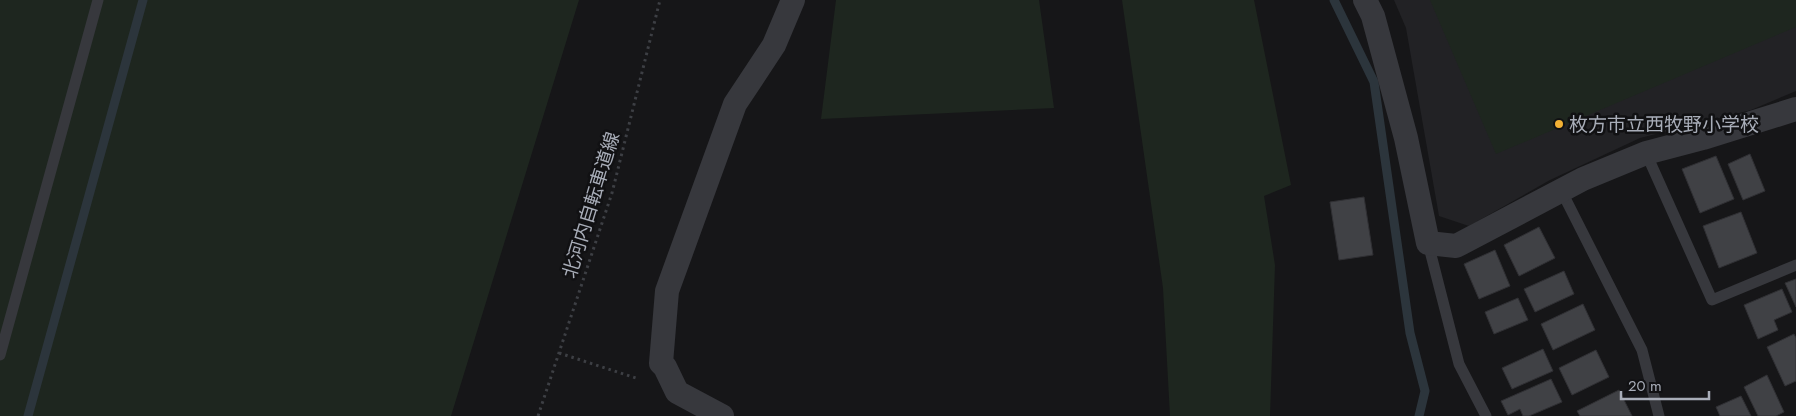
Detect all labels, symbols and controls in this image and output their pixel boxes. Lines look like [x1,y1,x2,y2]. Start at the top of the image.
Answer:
place label: 枚方市立西牧野小学校 [1569,111,1759,138]
marker: 枚方市立西牧野小学校 [1553,118,1565,130]
street label: 北河内自転車道線 [556,128,626,282]
scale bar [1621,368,1708,400]
text: 20 m [1628,375,1662,397]

